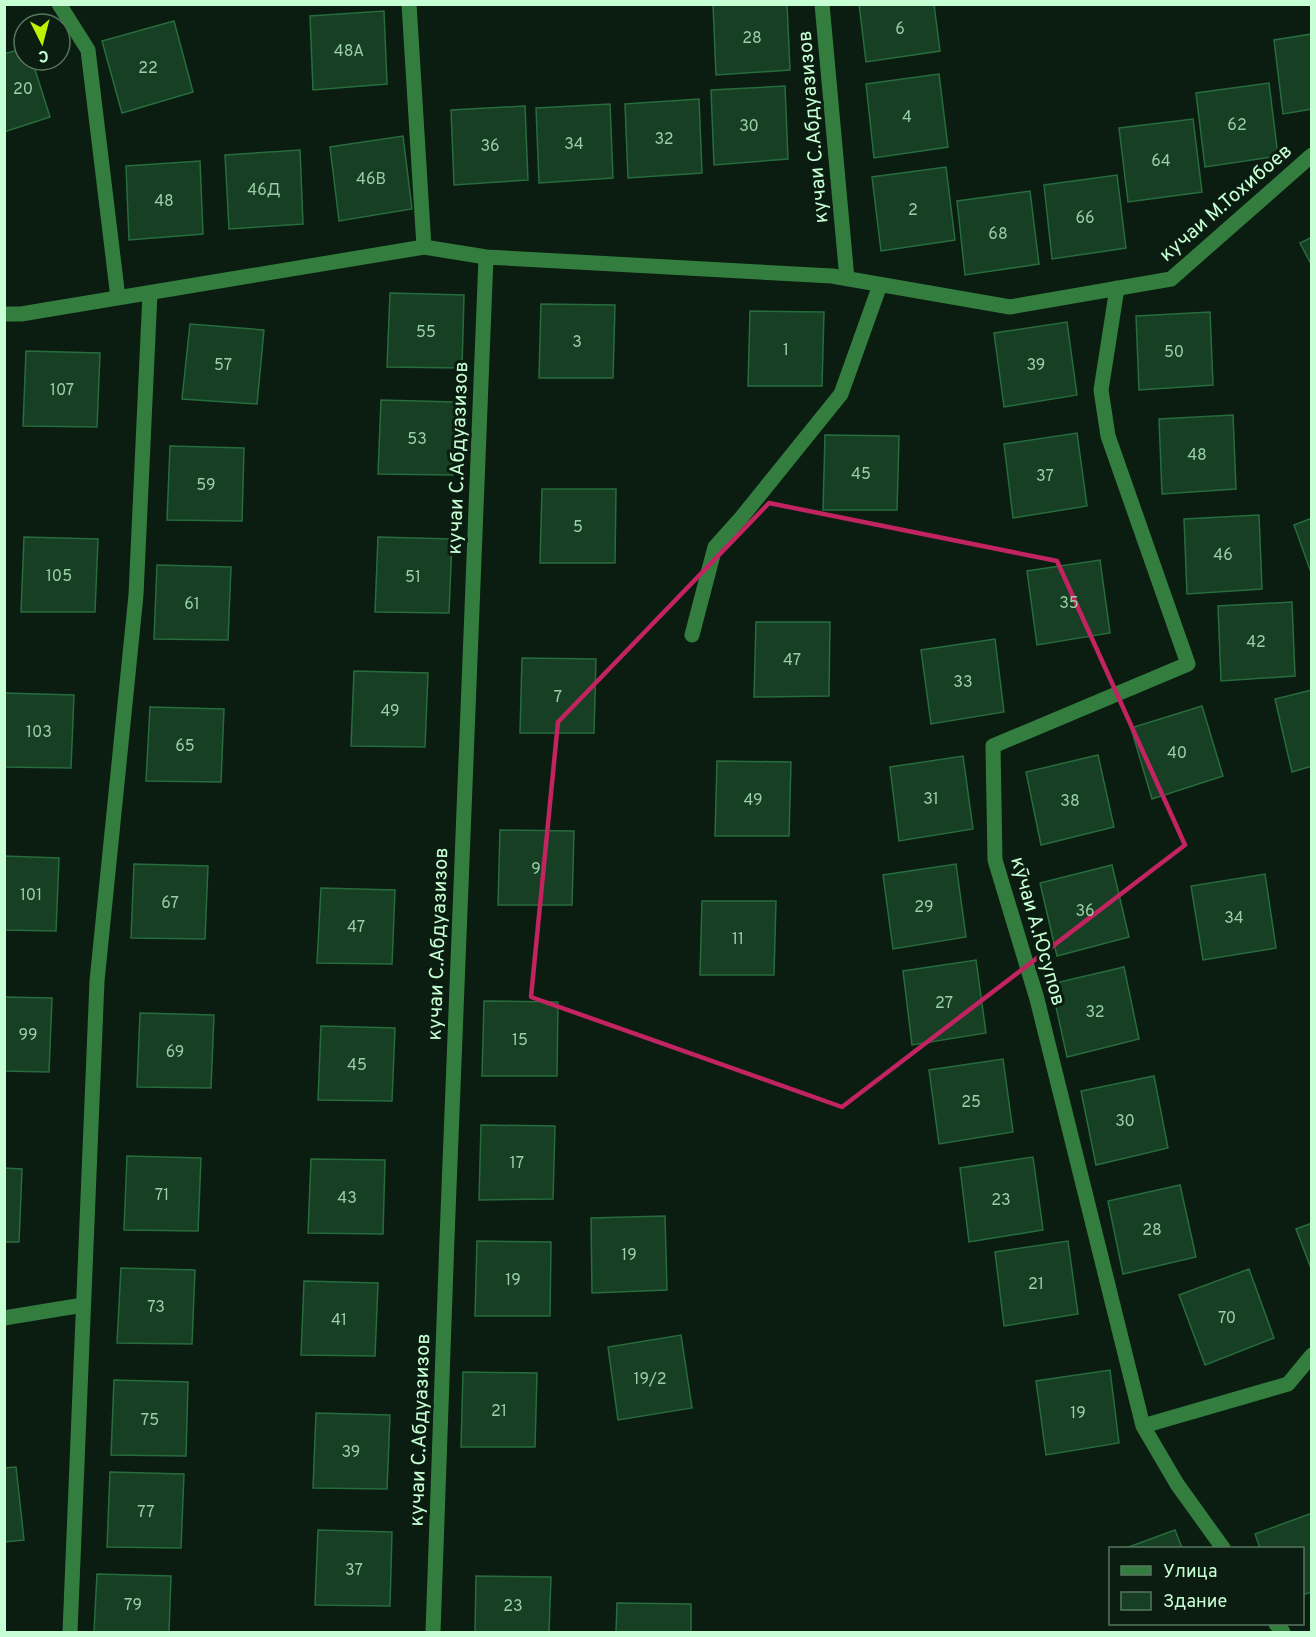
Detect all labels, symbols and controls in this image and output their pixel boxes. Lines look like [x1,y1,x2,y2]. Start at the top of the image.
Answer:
north arrow [12,12,72,72]
house number: 6 [895,20,905,40]
house number: 28 [742,29,762,49]
street label: кучаи С.Абдуазизов [793,29,835,224]
house number: 48А [334,42,364,62]
text: С [37,44,49,65]
house number: 22 [138,59,158,79]
house number: 20 [13,80,33,100]
house number: 4 [902,108,912,128]
house number: 62 [1227,116,1247,136]
house number: 30 [739,117,759,137]
house number: 32 [654,130,674,150]
house number: 34 [564,135,584,155]
house number: 36 [480,137,500,157]
street label: кучаи М.Тохибоев [1155,139,1298,268]
house number: 64 [1151,152,1171,172]
house number: 46В [356,170,386,190]
house number: 46Д [247,181,281,201]
house number: 48 [154,192,174,212]
house number: 2 [908,201,918,221]
house number: 66 [1075,209,1095,229]
house number: 68 [988,225,1008,245]
house number: 55 [416,323,436,343]
house number: 3 [572,333,582,353]
house number: 1 [783,341,789,361]
house number: 50 [1164,343,1184,363]
house number: 57 [214,356,232,376]
house number: 39 [1027,356,1045,376]
street label: кучаи С.Абдуазизов [443,361,475,555]
house number: 107 [50,381,74,401]
house number: 53 [407,430,427,450]
house number: 48 [1187,446,1207,466]
house number: 45 [851,465,871,485]
house number: 37 [1036,467,1054,487]
house number: 59 [196,476,216,496]
house number: 5 [573,518,583,538]
house number: 46 [1213,546,1233,566]
house number: 105 [46,567,72,587]
house number: 51 [405,568,421,588]
house number: 35 [1059,594,1079,614]
house number: 61 [184,595,200,615]
house number: 42 [1246,633,1266,653]
house number: 47 [783,651,801,671]
house number: 33 [953,673,973,693]
house number: 7 [554,688,562,708]
house number: 49 [380,702,400,722]
house number: 103 [26,723,52,743]
house number: 65 [175,737,195,757]
house number: 40 [1167,744,1187,764]
house number: 31 [923,790,939,810]
house number: 49 [743,791,763,811]
house number: 38 [1060,792,1080,812]
street label: кучаи С.Абдуазизов [423,847,455,1041]
street label: кӯчаи А.Юсупов [1003,854,1071,1009]
house number: 9 [531,860,541,880]
house number: 101 [20,886,42,906]
house number: 67 [161,894,179,914]
house number: 29 [914,898,934,918]
house number: 36 [1075,902,1095,922]
house number: 34 [1224,909,1244,929]
house number: 47 [347,918,365,938]
house number: 11 [732,930,744,950]
house number: 27 [935,994,953,1014]
house number: 32 [1085,1003,1105,1023]
house number: 99 [18,1026,38,1046]
house number: 15 [512,1031,528,1051]
house number: 69 [166,1043,184,1063]
house number: 45 [347,1056,367,1076]
house number: 25 [961,1093,981,1113]
house number: 30 [1115,1112,1135,1132]
house number: 17 [510,1154,524,1174]
house number: 71 [155,1186,169,1206]
house number: 43 [337,1189,357,1209]
house number: 23 [991,1191,1011,1211]
house number: 28 [1142,1221,1162,1241]
house number: 19 [621,1246,637,1266]
house number: 19 [505,1271,521,1291]
house number: 21 [1028,1275,1044,1295]
house number: 73 [147,1298,165,1318]
house number: 70 [1218,1309,1236,1329]
house number: 41 [331,1311,347,1331]
street label: кучаи С.Абдуазизов [405,1333,437,1527]
house number: 19/2 [633,1370,667,1390]
house number: 21 [491,1402,507,1422]
house number: 19 [1070,1404,1086,1424]
house number: 75 [141,1411,159,1431]
house number: 39 [342,1443,360,1463]
house number: 77 [137,1503,155,1523]
legend [1109,1547,1304,1625]
house number: 37 [345,1561,363,1581]
text: Улица [1163,1561,1217,1584]
text: Здание [1163,1591,1227,1614]
house number: 79 [124,1596,142,1616]
house number: 23 [503,1597,523,1617]

